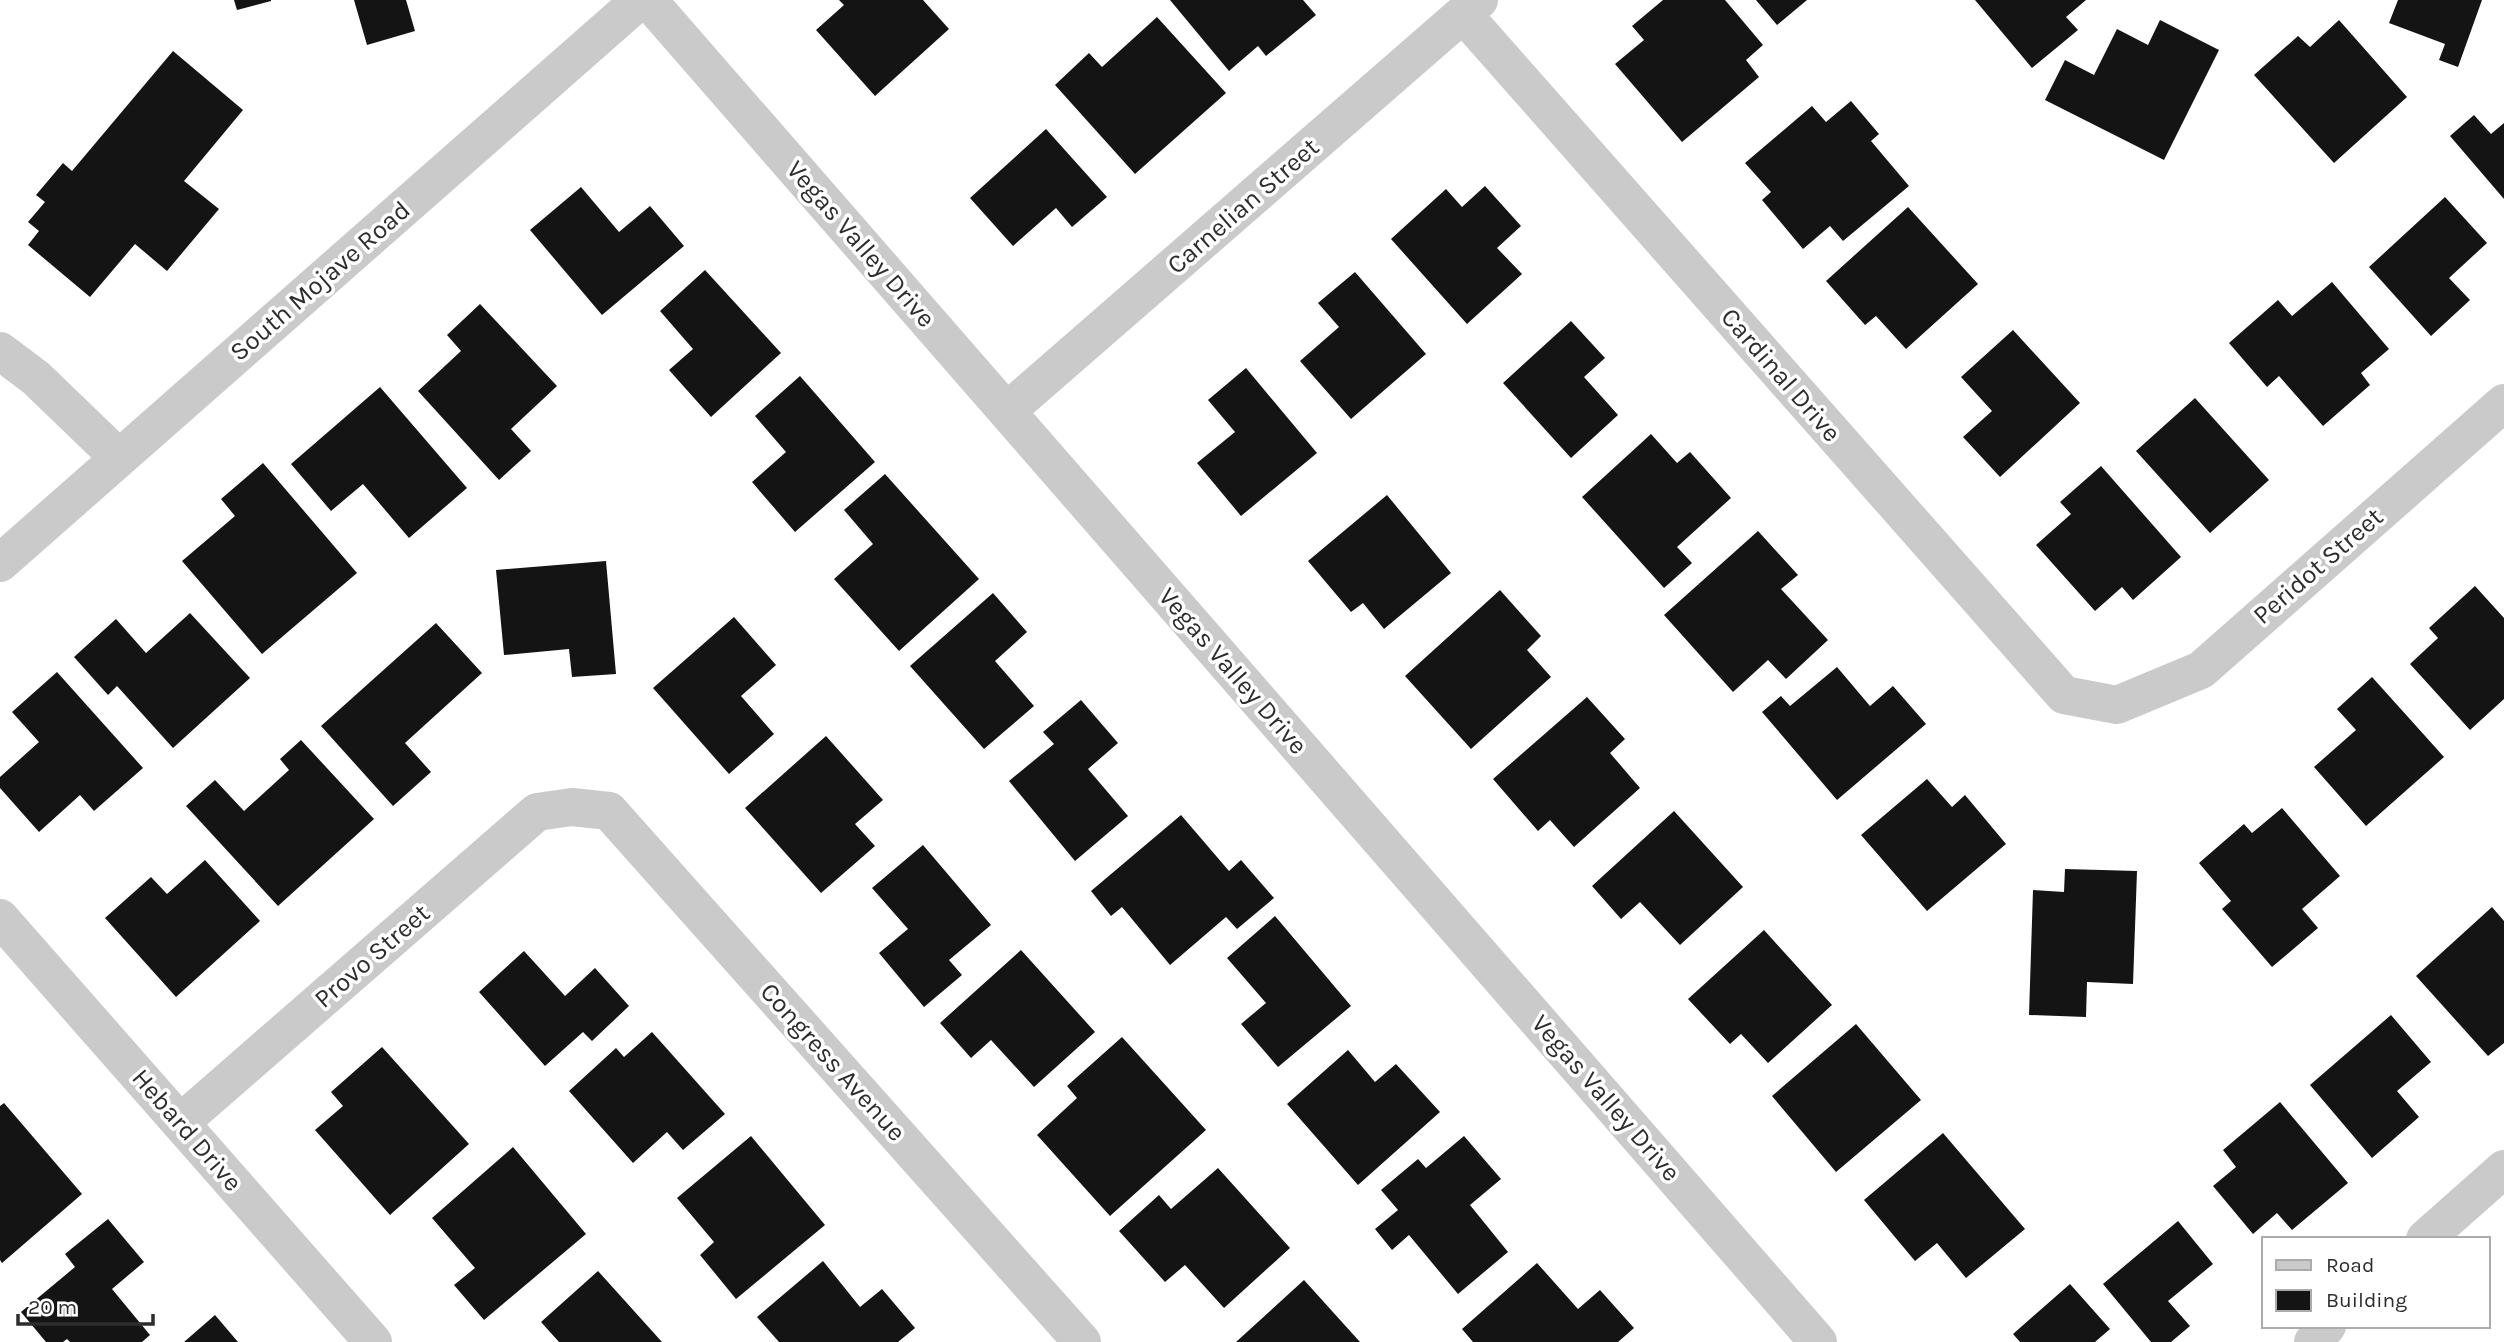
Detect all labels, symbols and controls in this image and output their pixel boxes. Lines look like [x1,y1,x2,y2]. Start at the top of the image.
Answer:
street label: Carnelian Street [1161,131,1326,280]
street label: Vegas Valley Drive [780,154,942,334]
street label: South Mojave Road [224,194,416,368]
street label: Cardinal Drive [1715,302,1847,448]
street label: Peridot Street [2247,501,2389,631]
street label: Vegas Valley Drive [1152,581,1314,761]
street label: Provo Street [308,897,436,1015]
street label: Congress Avenue [754,976,912,1148]
street label: Vegas Valley Drive [1525,1008,1687,1188]
street label: Hebard Drive [125,1062,249,1198]
legend [2262,1237,2490,1328]
text: Road [2326,1253,2374,1277]
scale bar [18,1282,152,1326]
text: Building [2326,1288,2407,1312]
text: 20 m [28,1295,77,1319]

